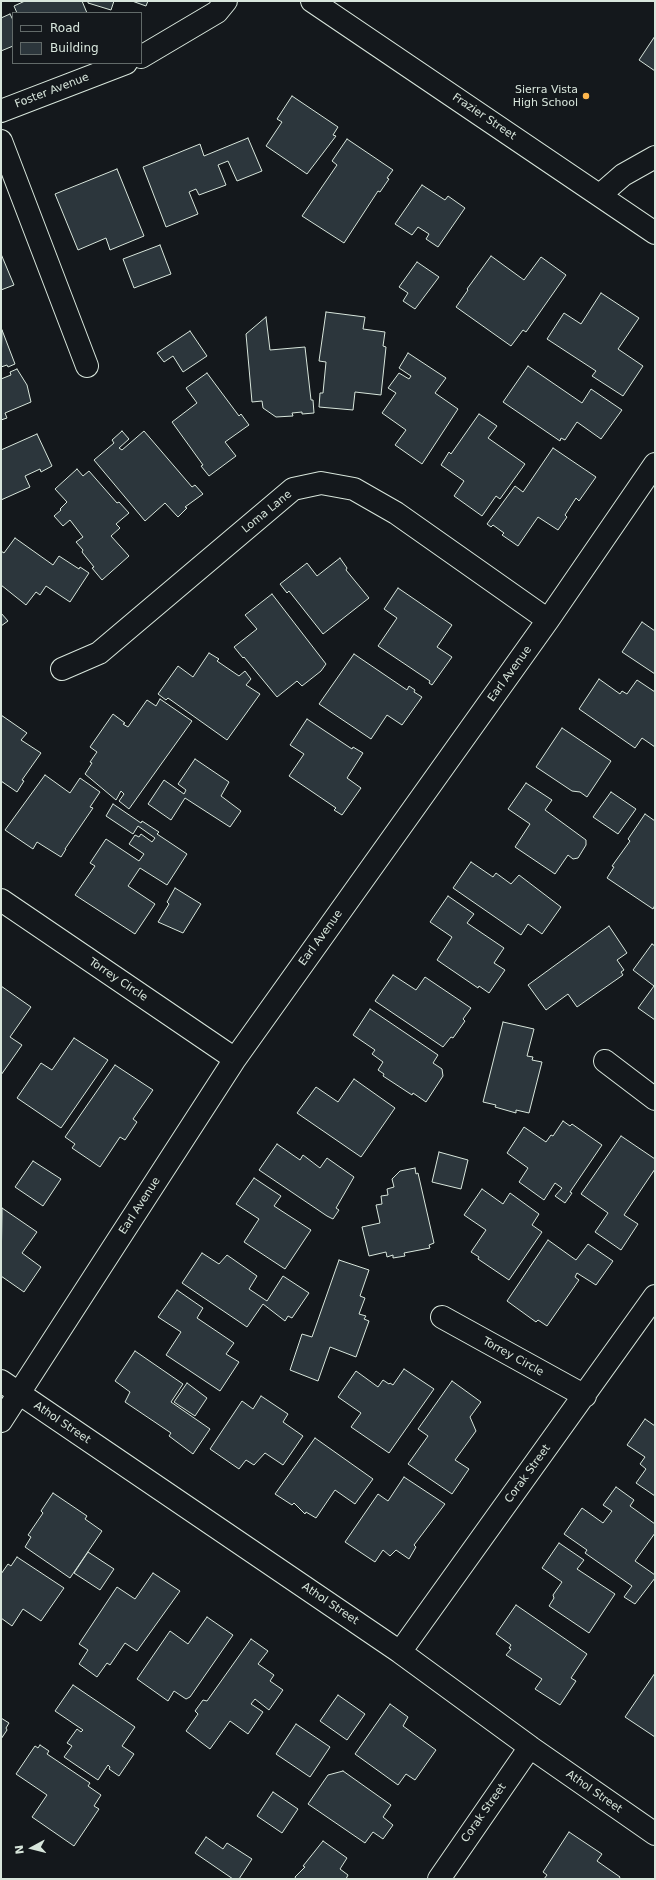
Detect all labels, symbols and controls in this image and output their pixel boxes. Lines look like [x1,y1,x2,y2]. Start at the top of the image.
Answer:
legend [12,12,142,64]
text: Road [50,21,80,35]
text: Building [50,41,99,55]
street label: Foster Avenue [13,71,91,111]
place label: Sierra Vista High School [513,83,578,109]
street label: Frazier Street [450,91,518,143]
marker: Sierra Vista High School [581,91,591,101]
street label: Loma Lane [239,488,295,536]
street label: Earl Avenue [485,644,535,704]
street label: Earl Avenue [296,908,346,968]
street label: Torrey Circle [86,956,150,1004]
street label: Earl Avenue [117,1175,163,1237]
street label: Torrey Circle [480,1335,546,1379]
street label: Athol Street [31,1399,93,1447]
street label: Corak Street [502,1442,554,1506]
street label: Athol Street [299,1580,361,1628]
street label: Athol Street [563,1768,625,1816]
street label: Corak Street [459,1781,509,1845]
north arrow [12,1828,52,1868]
text: N [13,1844,27,1855]

